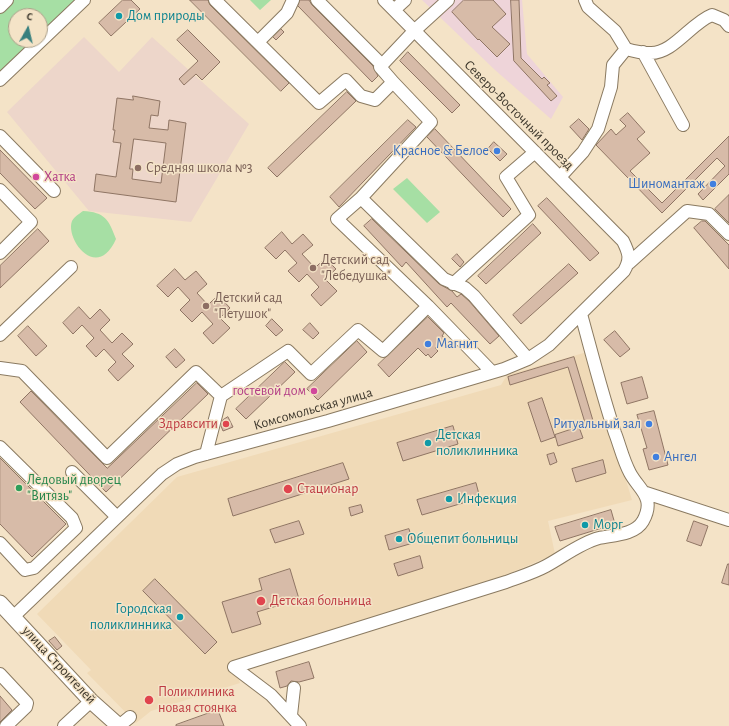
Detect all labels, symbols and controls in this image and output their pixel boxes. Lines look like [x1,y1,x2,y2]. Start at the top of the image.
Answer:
north arrow [8,8,48,48]
place label: Дом природы [127,8,205,24]
text: С [26,11,33,22]
marker: Дом природы [114,11,124,21]
street label: Северо-Восточный проезд [460,56,578,174]
place label: Красное & Белое [393,143,489,159]
marker: Красное & Белое [492,146,502,156]
place label: Средняя школа №3 [146,160,253,176]
marker: Средняя школа №3 [133,163,143,173]
place label: Хатка [44,169,76,185]
marker: Хатка [31,172,41,182]
place label: Шиномантаж [628,176,705,192]
marker: Шиномантаж [708,179,718,189]
place label: Детский сад "Лебедушка" [321,252,391,284]
marker: Детский сад "Лебедушка" [308,263,318,273]
place label: Детский сад "Петушок" [214,290,282,322]
marker: Детский сад "Петушок" [201,301,211,311]
place label: Магнит [436,336,478,352]
marker: Магнит [423,339,433,349]
place label: гостевой дом [233,383,306,399]
street label: Комсомольская улица [252,384,374,434]
marker: гостевой дом [309,386,319,396]
place label: Здравсити [159,416,218,432]
place label: Ритуальный зал [553,416,641,432]
marker: Здравсити [221,419,231,429]
marker: Ритуальный зал [644,419,654,429]
place label: Детская поликлинника [436,427,518,460]
marker: Детская поликлинника [423,438,433,448]
place label: Ангел [664,449,697,465]
marker: Ангел [651,452,661,462]
place label: Ледовый дворец "Витязь" [27,472,121,504]
place label: Стационар [297,481,358,497]
marker: Ледовый дворец "Витязь" [14,483,24,493]
marker: Стационар [282,483,294,495]
place label: Инфекция [457,491,517,507]
marker: Инфекция [444,494,454,504]
place label: Морг [593,517,623,533]
marker: Морг [580,520,590,530]
place label: Общепит больницы [407,531,518,547]
marker: Общепит больницы [394,534,404,544]
place label: Детская больница [270,593,372,609]
marker: Детская больница [255,595,267,607]
place label: Городская поликлинника [90,601,172,634]
marker: Городская поликлинника [175,612,185,622]
street label: улица Строителей [18,622,100,708]
place label: Поликлиника новая стоянка [158,684,237,716]
marker: Поликлиника новая стоянка [143,694,155,706]

